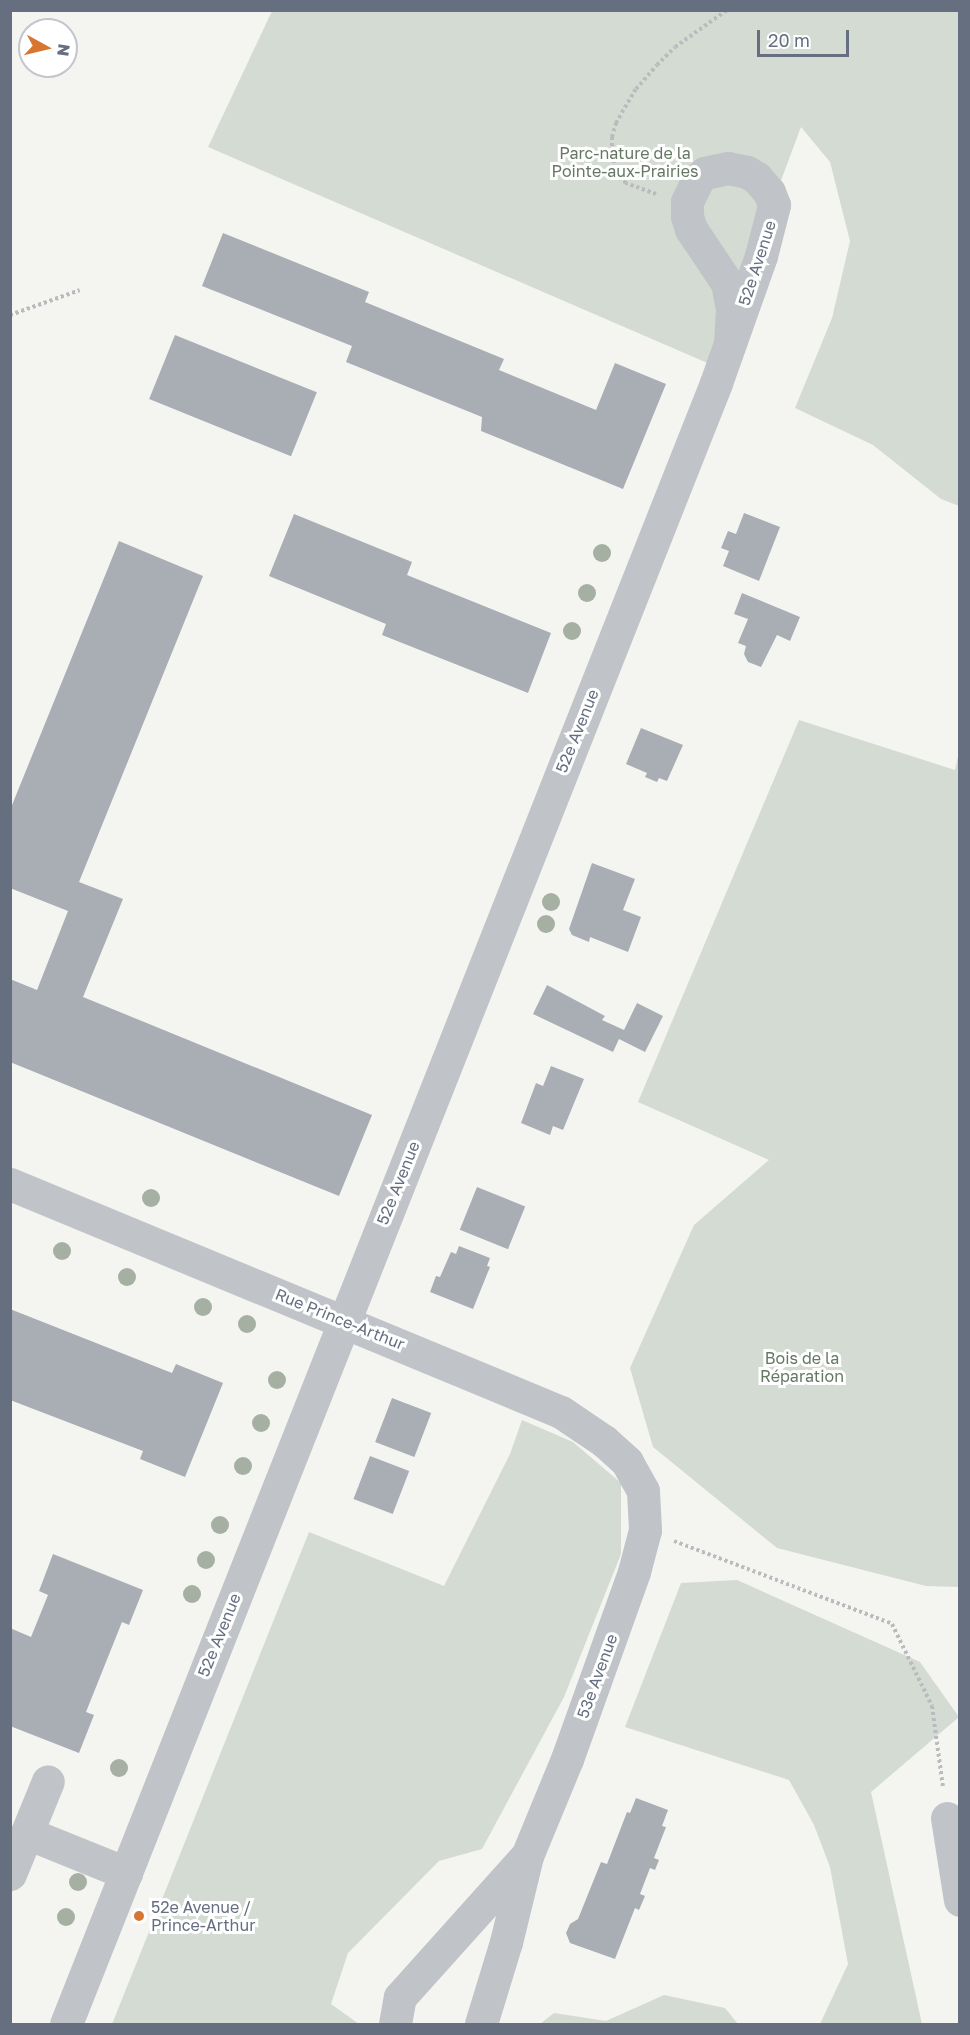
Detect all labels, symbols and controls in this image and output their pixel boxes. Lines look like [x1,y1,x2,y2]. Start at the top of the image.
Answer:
north arrow [18,18,78,78]
scale bar [760,18,852,56]
text: 20 m [768,29,810,51]
text: N [53,43,75,58]
park label: Parc-nature de la Pointe-aux-Prairies [552,143,698,181]
street label: 52e Avenue [734,218,780,308]
street label: 52e Avenue [552,686,602,776]
street label: 52e Avenue [373,1138,423,1228]
street label: Rue Prince-Arthur [272,1284,408,1354]
park label: Bois de la Réparation [760,1348,844,1386]
street label: 52e Avenue [194,1590,244,1680]
street label: 53e Avenue [573,1631,621,1721]
place label: 52e Avenue / Prince-Arthur [151,1897,255,1935]
marker: 52e Avenue / Prince-Arthur [132,1909,146,1923]

